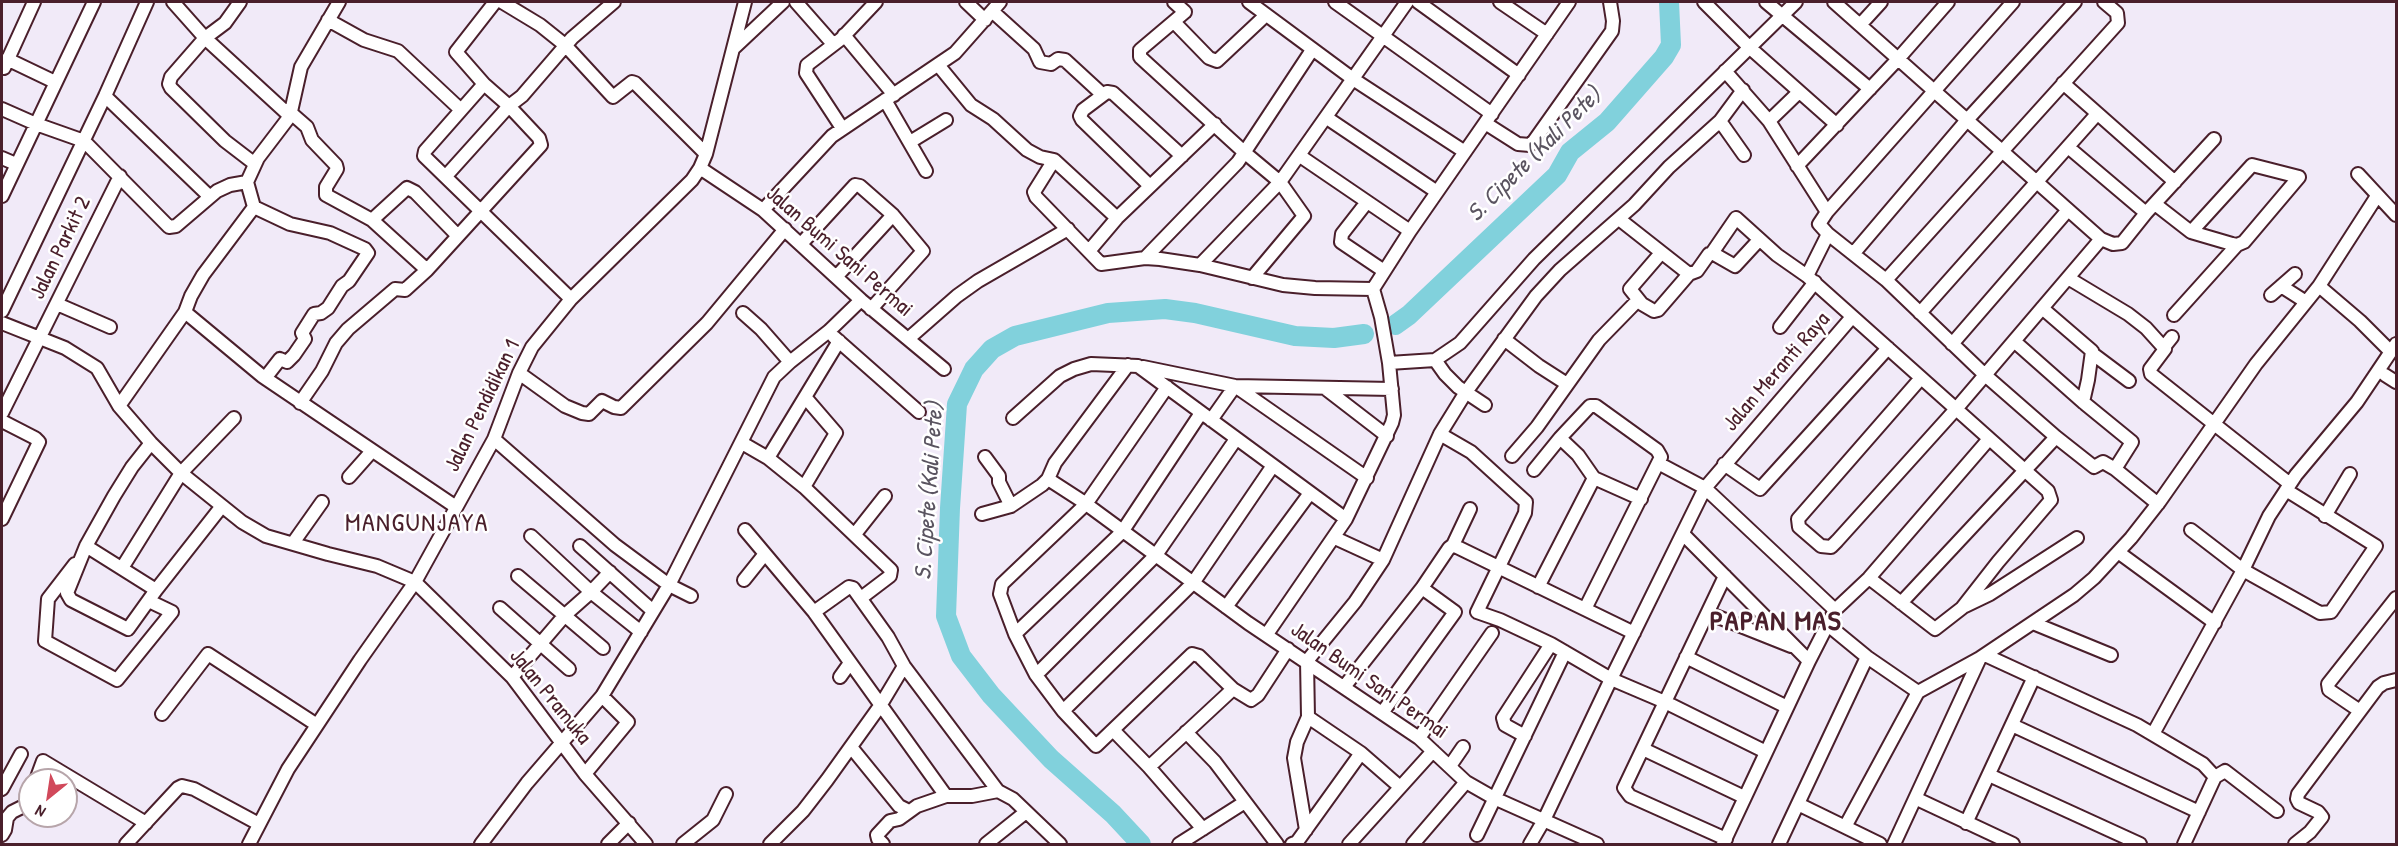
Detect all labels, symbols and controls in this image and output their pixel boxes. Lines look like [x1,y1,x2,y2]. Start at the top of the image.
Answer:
water label: S. Cipete (Kali Pete) [1462,82,1608,228]
street label: Jalan Bumi Sani Permai [760,181,918,323]
street label: Jalan Parkit 2 [25,192,97,304]
street label: Jalan Meranti Raya [1718,307,1836,437]
street label: Jalan Pendidikan 1 [440,336,526,476]
water label: S. Cipete (Kali Pete) [909,401,951,581]
district label: MANGUNJAYA [345,508,489,540]
district label: PAPAN MAS [1710,606,1842,640]
street label: Jalan Bumi Sani Permai [1285,617,1453,745]
street label: Jalan Pramuka [503,644,597,750]
north arrow [18,768,78,828]
text: N [31,800,49,824]

